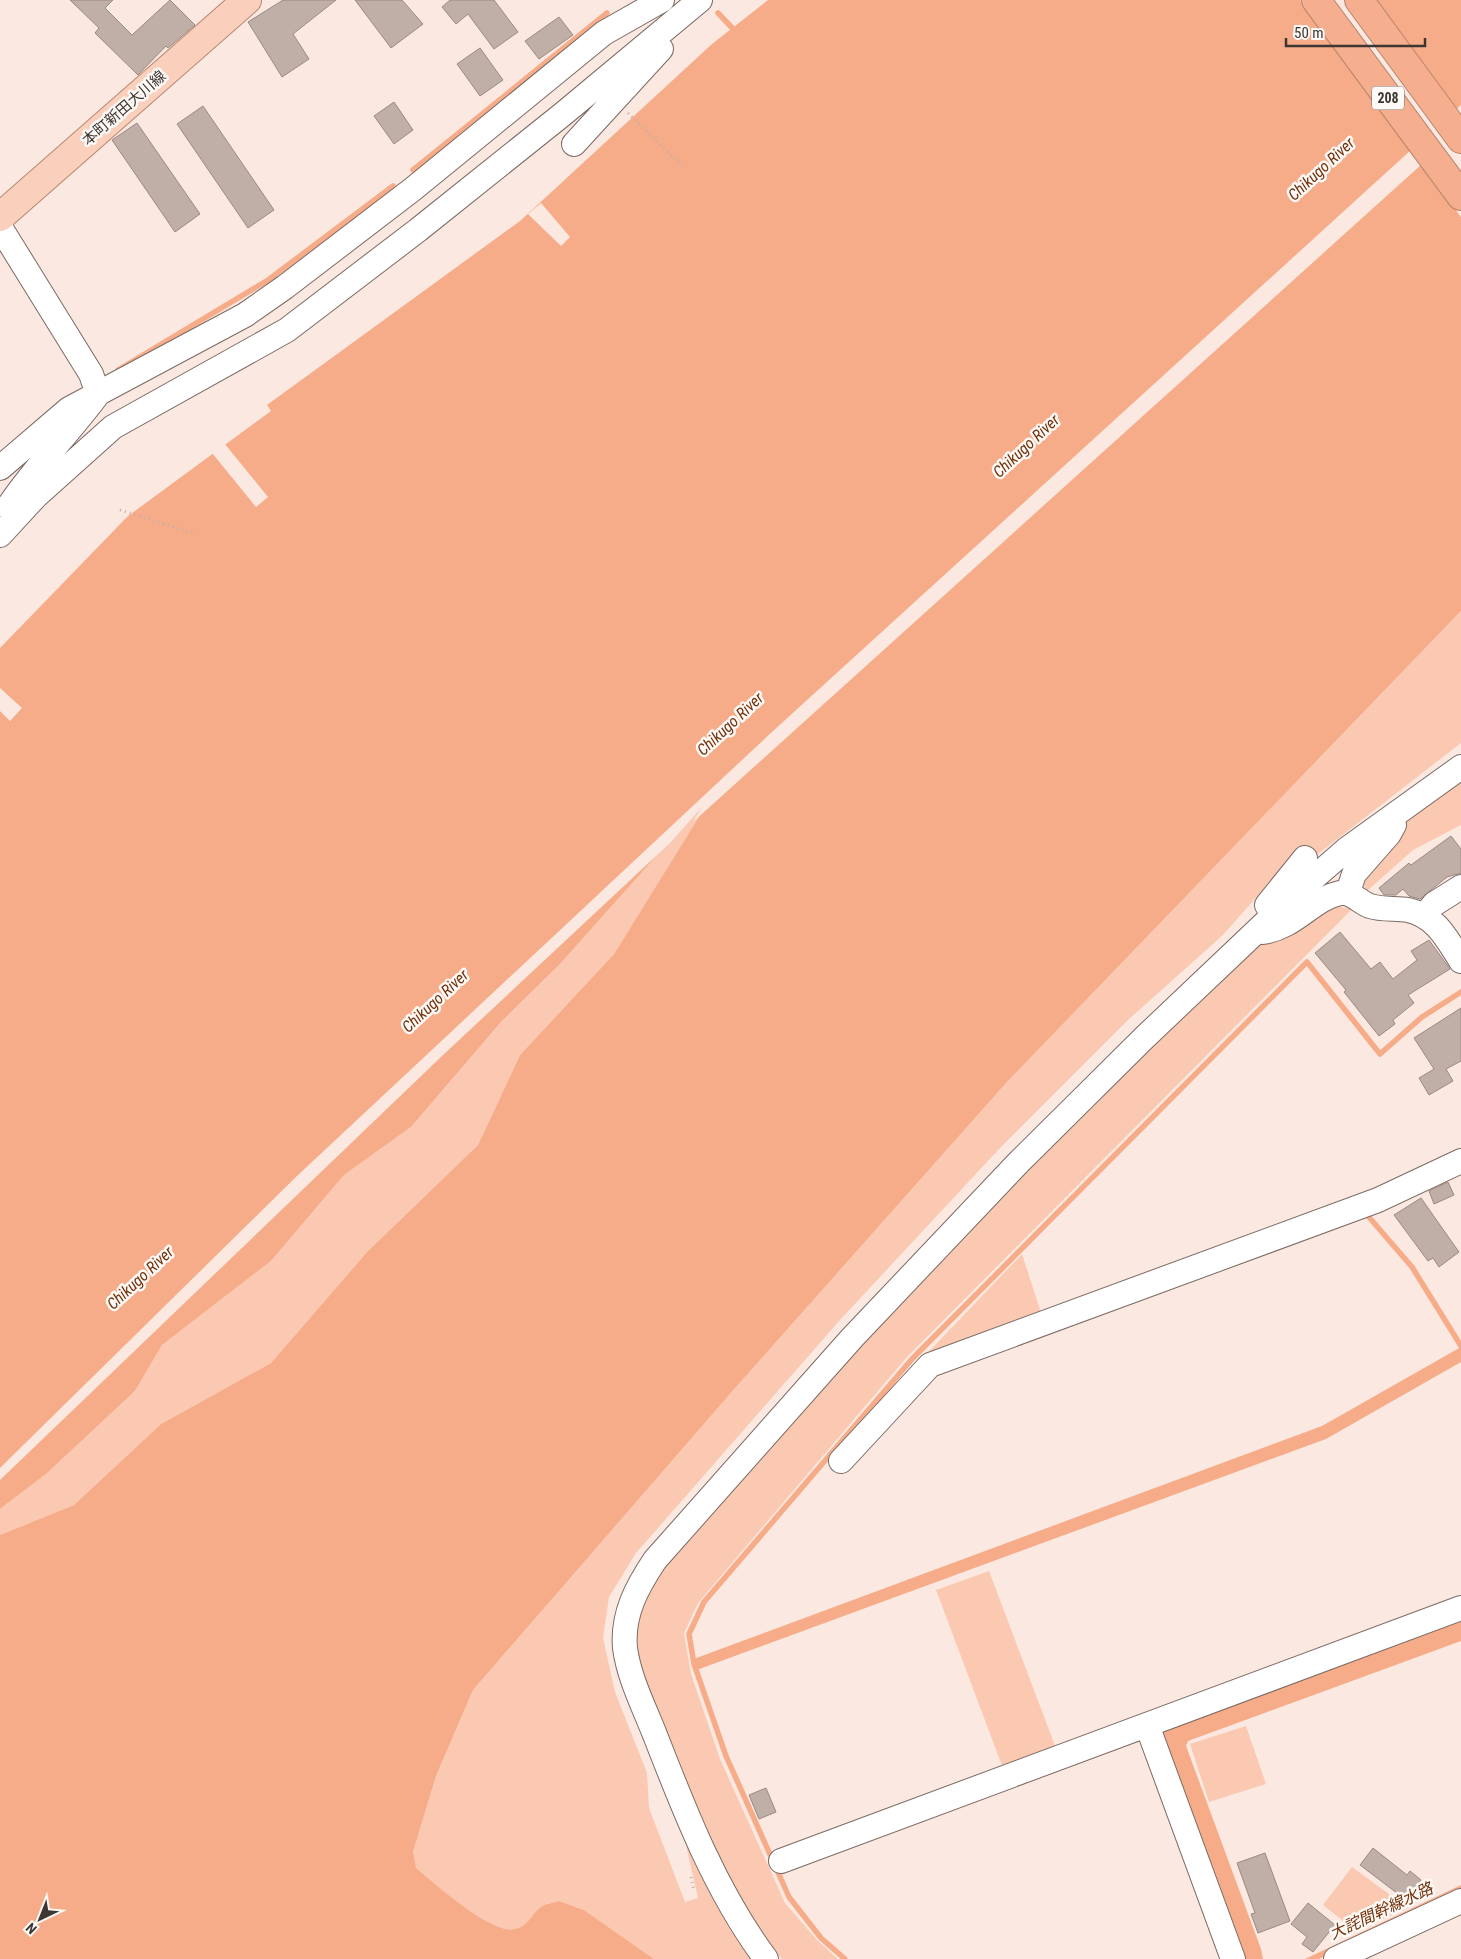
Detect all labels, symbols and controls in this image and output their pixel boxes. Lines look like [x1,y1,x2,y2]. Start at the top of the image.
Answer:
scale bar [1286,15,1425,47]
text: 50 m [1294,24,1324,42]
street label: 本町新田大川線 [78,67,170,149]
road number: 208 [1372,86,1404,110]
water label: Chikugo River [1284,133,1359,205]
water label: Chikugo River [989,410,1064,482]
water label: Chikugo River [693,688,768,760]
water label: Chikugo River [398,965,473,1037]
water label: Chikugo River [103,1242,178,1314]
water label: 大詫間幹線水路 [1326,1878,1438,1943]
north arrow [15,1894,65,1944]
text: N [23,1920,40,1937]

